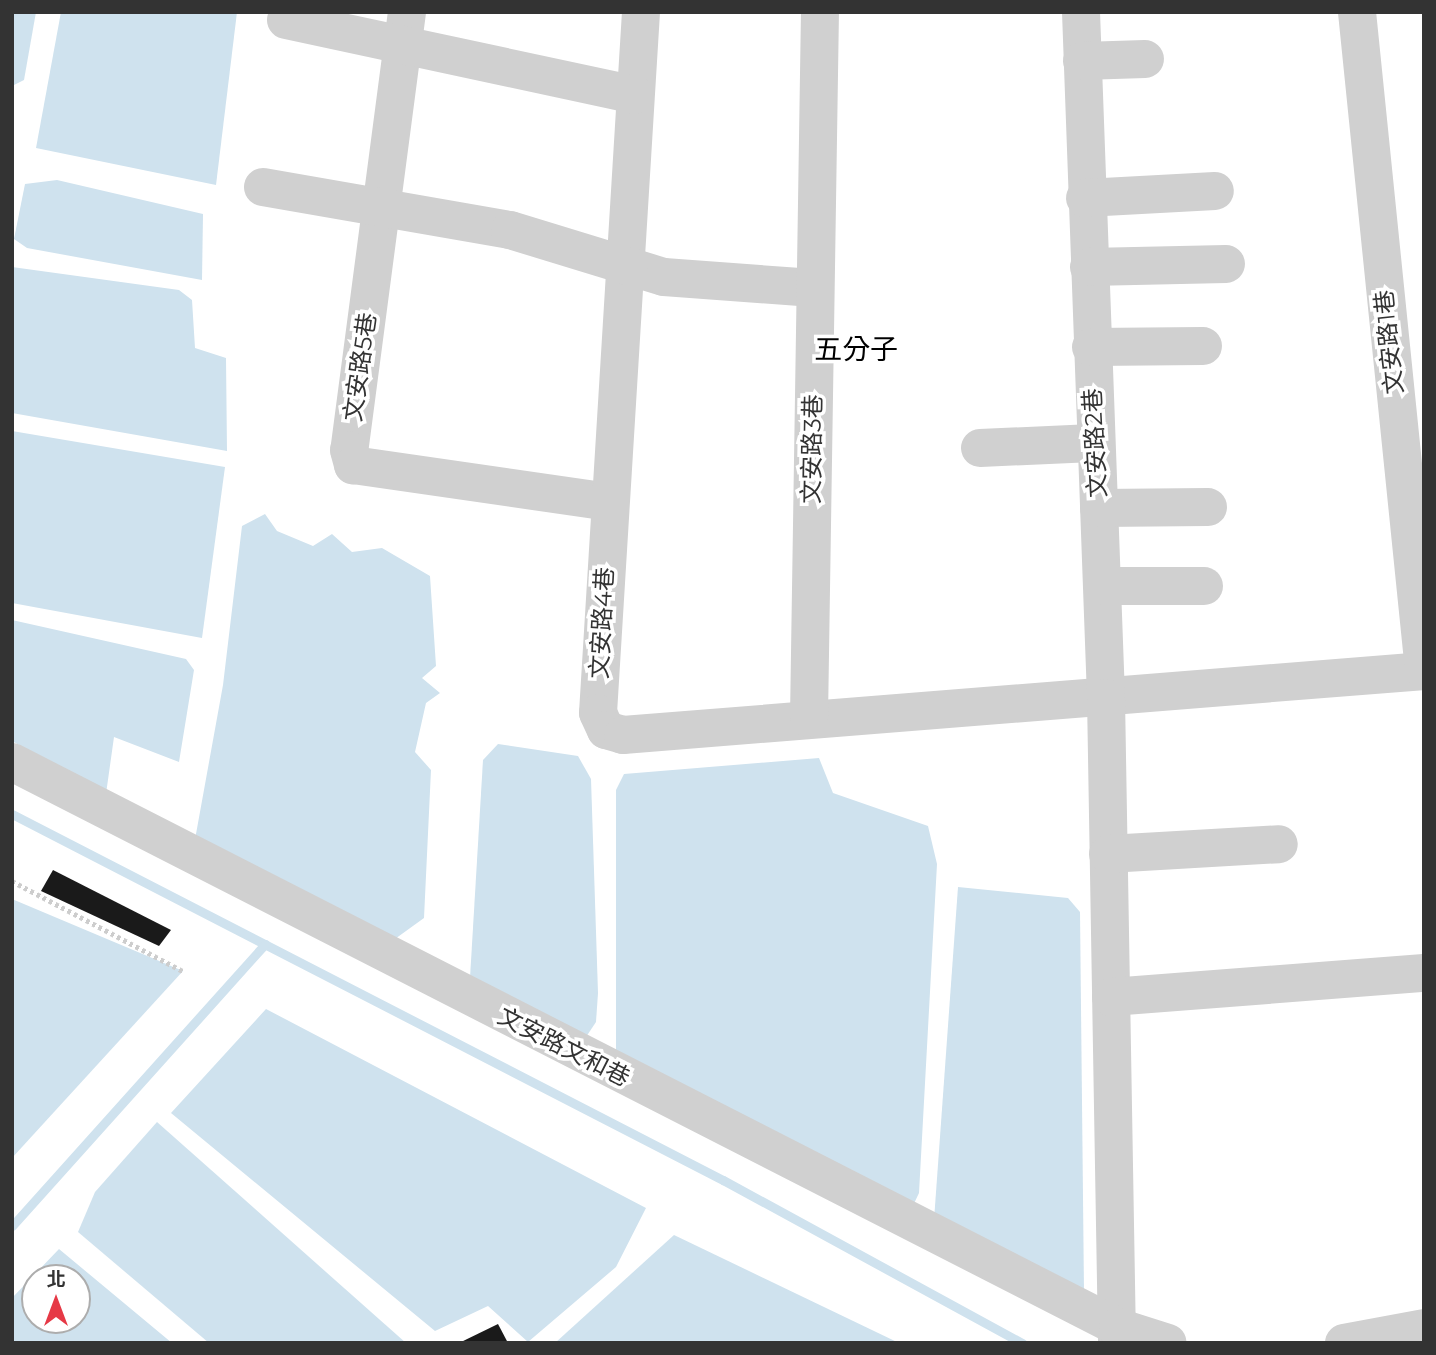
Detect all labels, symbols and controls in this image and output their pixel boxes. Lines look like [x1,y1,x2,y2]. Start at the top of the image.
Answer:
street label: 文安路1巷 [1369,288,1409,396]
street label: 文安路5巷 [338,311,382,423]
district label: 五分子 [814,332,898,366]
street label: 文安路2巷 [1078,388,1112,498]
street label: 文安路3巷 [797,394,827,504]
street label: 文安路4巷 [585,566,619,680]
street label: 文安路文和巷 [493,1001,635,1093]
north arrow [21,1264,91,1334]
text: 北 [46,1268,66,1291]

